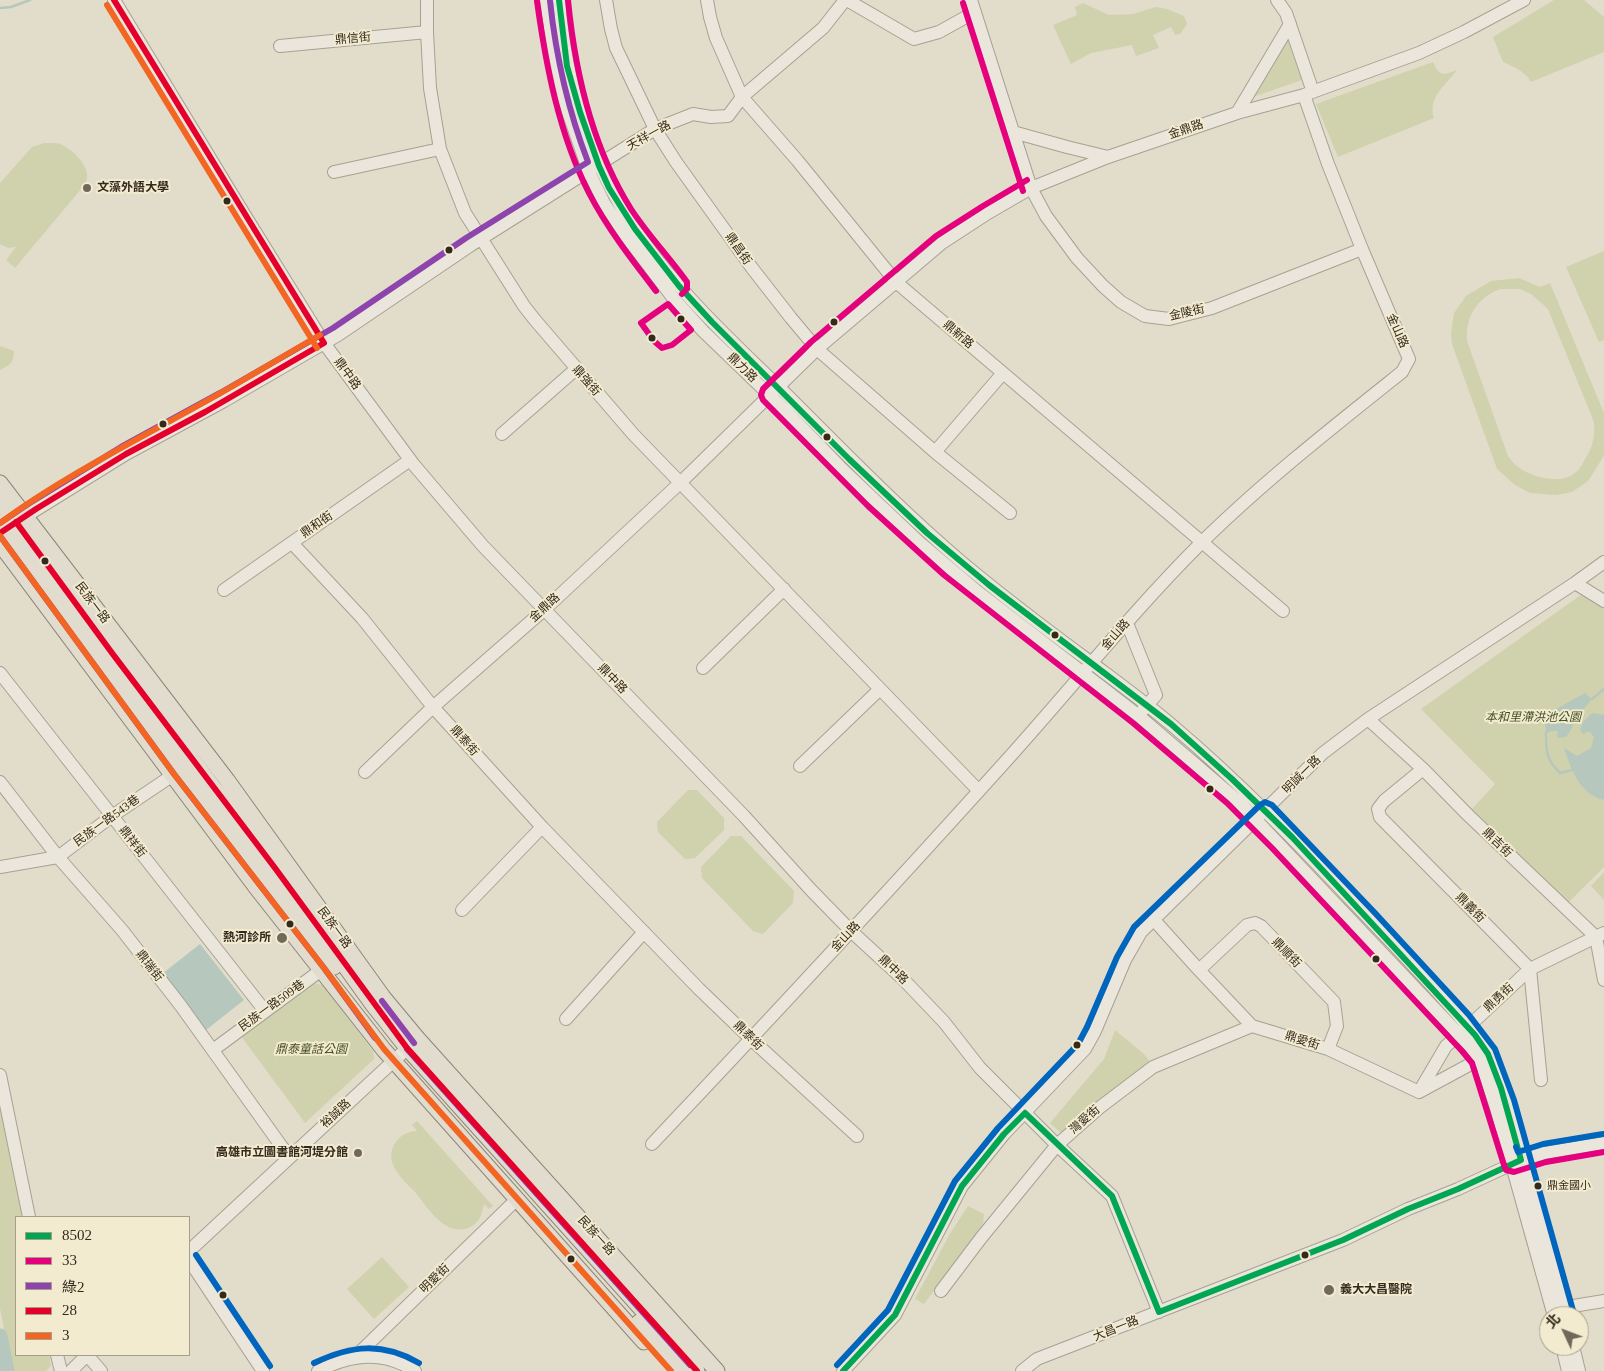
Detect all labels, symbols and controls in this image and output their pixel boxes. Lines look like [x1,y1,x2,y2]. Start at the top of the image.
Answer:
street label: 鼎信街 [334,30,372,48]
street label: 金鼎路 [1167,117,1205,143]
street label: 天祥一路 [625,118,673,154]
place label: 文藻外語大學 [97,181,169,195]
marker: 文藻外語大學 [81,182,93,194]
unlabelled marker [222,196,232,206]
street label: 鼎昌街 [722,230,754,268]
unlabelled marker [444,245,454,255]
street label: 金陵街 [1168,302,1206,324]
street label: 金山路 [1383,312,1411,350]
unlabelled marker [676,314,686,324]
unlabelled marker [829,317,839,327]
street label: 鼎新路 [940,318,976,352]
unlabelled marker [647,333,657,343]
street label: 鼎力路 [724,350,760,386]
street label: 鼎中路 [331,355,363,393]
street label: 鼎強街 [569,363,603,399]
unlabelled marker [158,419,168,429]
unlabelled marker [822,432,832,442]
street label: 鼎和街 [298,509,336,541]
unlabelled marker [40,556,50,566]
street label: 民族一路 [72,579,112,627]
street label: 金鼎路 [527,591,563,625]
street label: 金山路 [1099,617,1133,653]
unlabelled marker [1050,630,1060,640]
street label: 鼎中路 [594,661,630,697]
park label: 本和里滯洪池公園 [1485,711,1581,725]
street label: 鼎泰街 [447,723,481,759]
street label: 明誠一路 [1280,753,1324,797]
unlabelled marker [1205,784,1215,794]
street label: 民族一路543巷 [71,792,143,850]
street label: 鼎祥街 [115,823,149,861]
street label: 鼎吉街 [1479,825,1515,861]
street label: 鼎義街 [1452,890,1488,926]
street label: 民族一路 [314,904,354,952]
unlabelled marker [285,919,295,929]
street label: 金山路 [828,919,864,955]
place label: 熱河診所 [223,931,271,945]
marker: 熱河診所 [275,931,289,945]
street label: 鼎順街 [1268,935,1304,971]
street label: 鼎瑞街 [132,947,166,985]
street label: 鼎中路 [875,952,911,988]
unlabelled marker [1371,954,1381,964]
street label: 民族一路509巷 [236,977,308,1035]
street label: 鼎勇街 [1481,980,1517,1016]
street label: 鼎泰街 [730,1018,766,1054]
street label: 鼎愛街 [1283,1029,1321,1053]
unlabelled marker [1072,1040,1082,1050]
park label: 鼎泰童話公園 [275,1043,347,1057]
street label: 裕誠路 [318,1096,354,1132]
street label: 灣愛街 [1067,1103,1103,1137]
place label: 高雄市立圖書館河堤分館 [216,1146,348,1160]
marker: 高雄市立圖書館河堤分館 [352,1147,364,1159]
place label: 鼎金國小 [1547,1179,1591,1193]
marker: 鼎金國小 [1533,1181,1543,1191]
street label: 民族一路 [575,1213,617,1259]
legend [15,1216,190,1356]
text: 8502 [62,1227,92,1243]
unlabelled marker [1300,1250,1310,1260]
text: 33 [62,1252,77,1268]
unlabelled marker [566,1254,576,1264]
street label: 明愛街 [417,1261,453,1297]
text: 綠2 [62,1279,85,1295]
marker: 義大大昌醫院 [1322,1283,1336,1297]
place label: 義大大昌醫院 [1340,1283,1412,1297]
unlabelled marker [218,1290,228,1300]
text: 28 [62,1302,77,1318]
north arrow [1539,1306,1589,1356]
text: 北 [1543,1311,1564,1331]
street label: 大昌一路 [1091,1313,1141,1345]
text: 3 [62,1327,70,1343]

